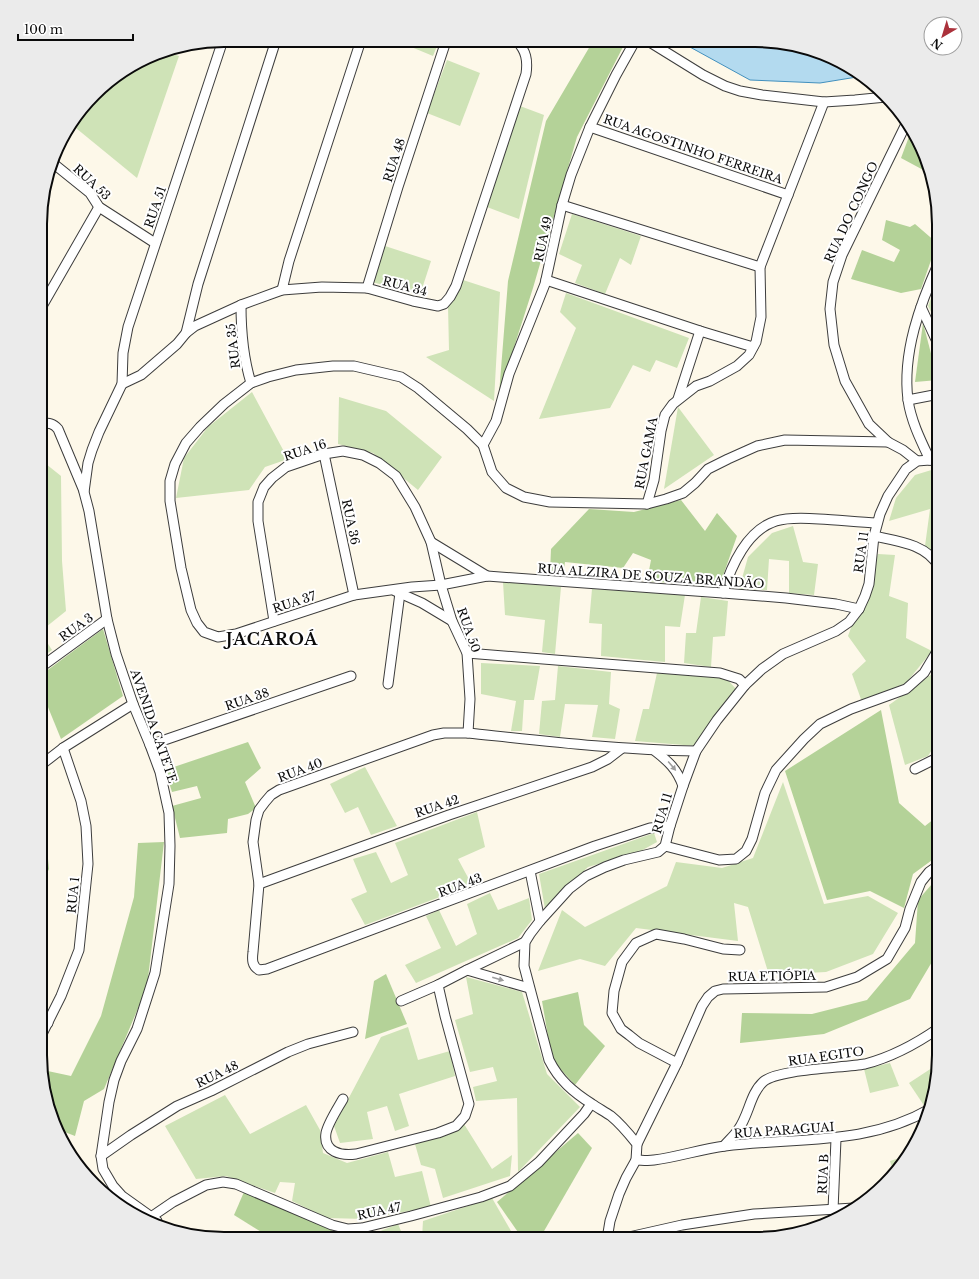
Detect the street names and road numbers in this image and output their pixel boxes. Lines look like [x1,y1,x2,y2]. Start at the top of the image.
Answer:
street label: RUA AGOSTINHO FERREIRA [601,111,785,187]
street label: RUA 48 [380,136,408,184]
street label: RUA DO CONGO [821,159,881,265]
street label: RUA 53 [70,161,114,203]
street label: RUA 51 [141,184,169,230]
street label: RUA 49 [531,215,555,263]
street label: RUA 34 [381,273,429,299]
street label: RUA 35 [223,322,243,369]
street label: RUA GAMA [632,415,660,490]
street label: RUA 16 [282,436,329,464]
street label: RUA 36 [339,498,363,547]
street label: RUA 11 [851,530,871,574]
street label: RUA ALZIRA DE SOUZA BRANDÃO [537,561,765,591]
street label: RUA 37 [270,588,318,616]
street label: RUA 50 [454,606,484,654]
street label: RUA 3 [56,610,96,644]
street label: AVENIDA CATETE [127,666,181,785]
street label: RUA 38 [223,684,271,714]
street label: RUA 40 [275,755,325,785]
street label: RUA 42 [413,791,461,821]
street label: RUA 11 [649,791,675,835]
street label: RUA 43 [436,870,484,900]
street label: RUA 1 [64,876,82,914]
street label: RUA ETIÓPIA [728,967,817,984]
street label: RUA EGITO [787,1043,865,1069]
street label: RUA 48 [193,1057,241,1091]
street label: RUA PARAGUAI [733,1119,835,1141]
street label: RUA B [814,1153,832,1195]
street label: RUA 47 [356,1199,403,1223]

